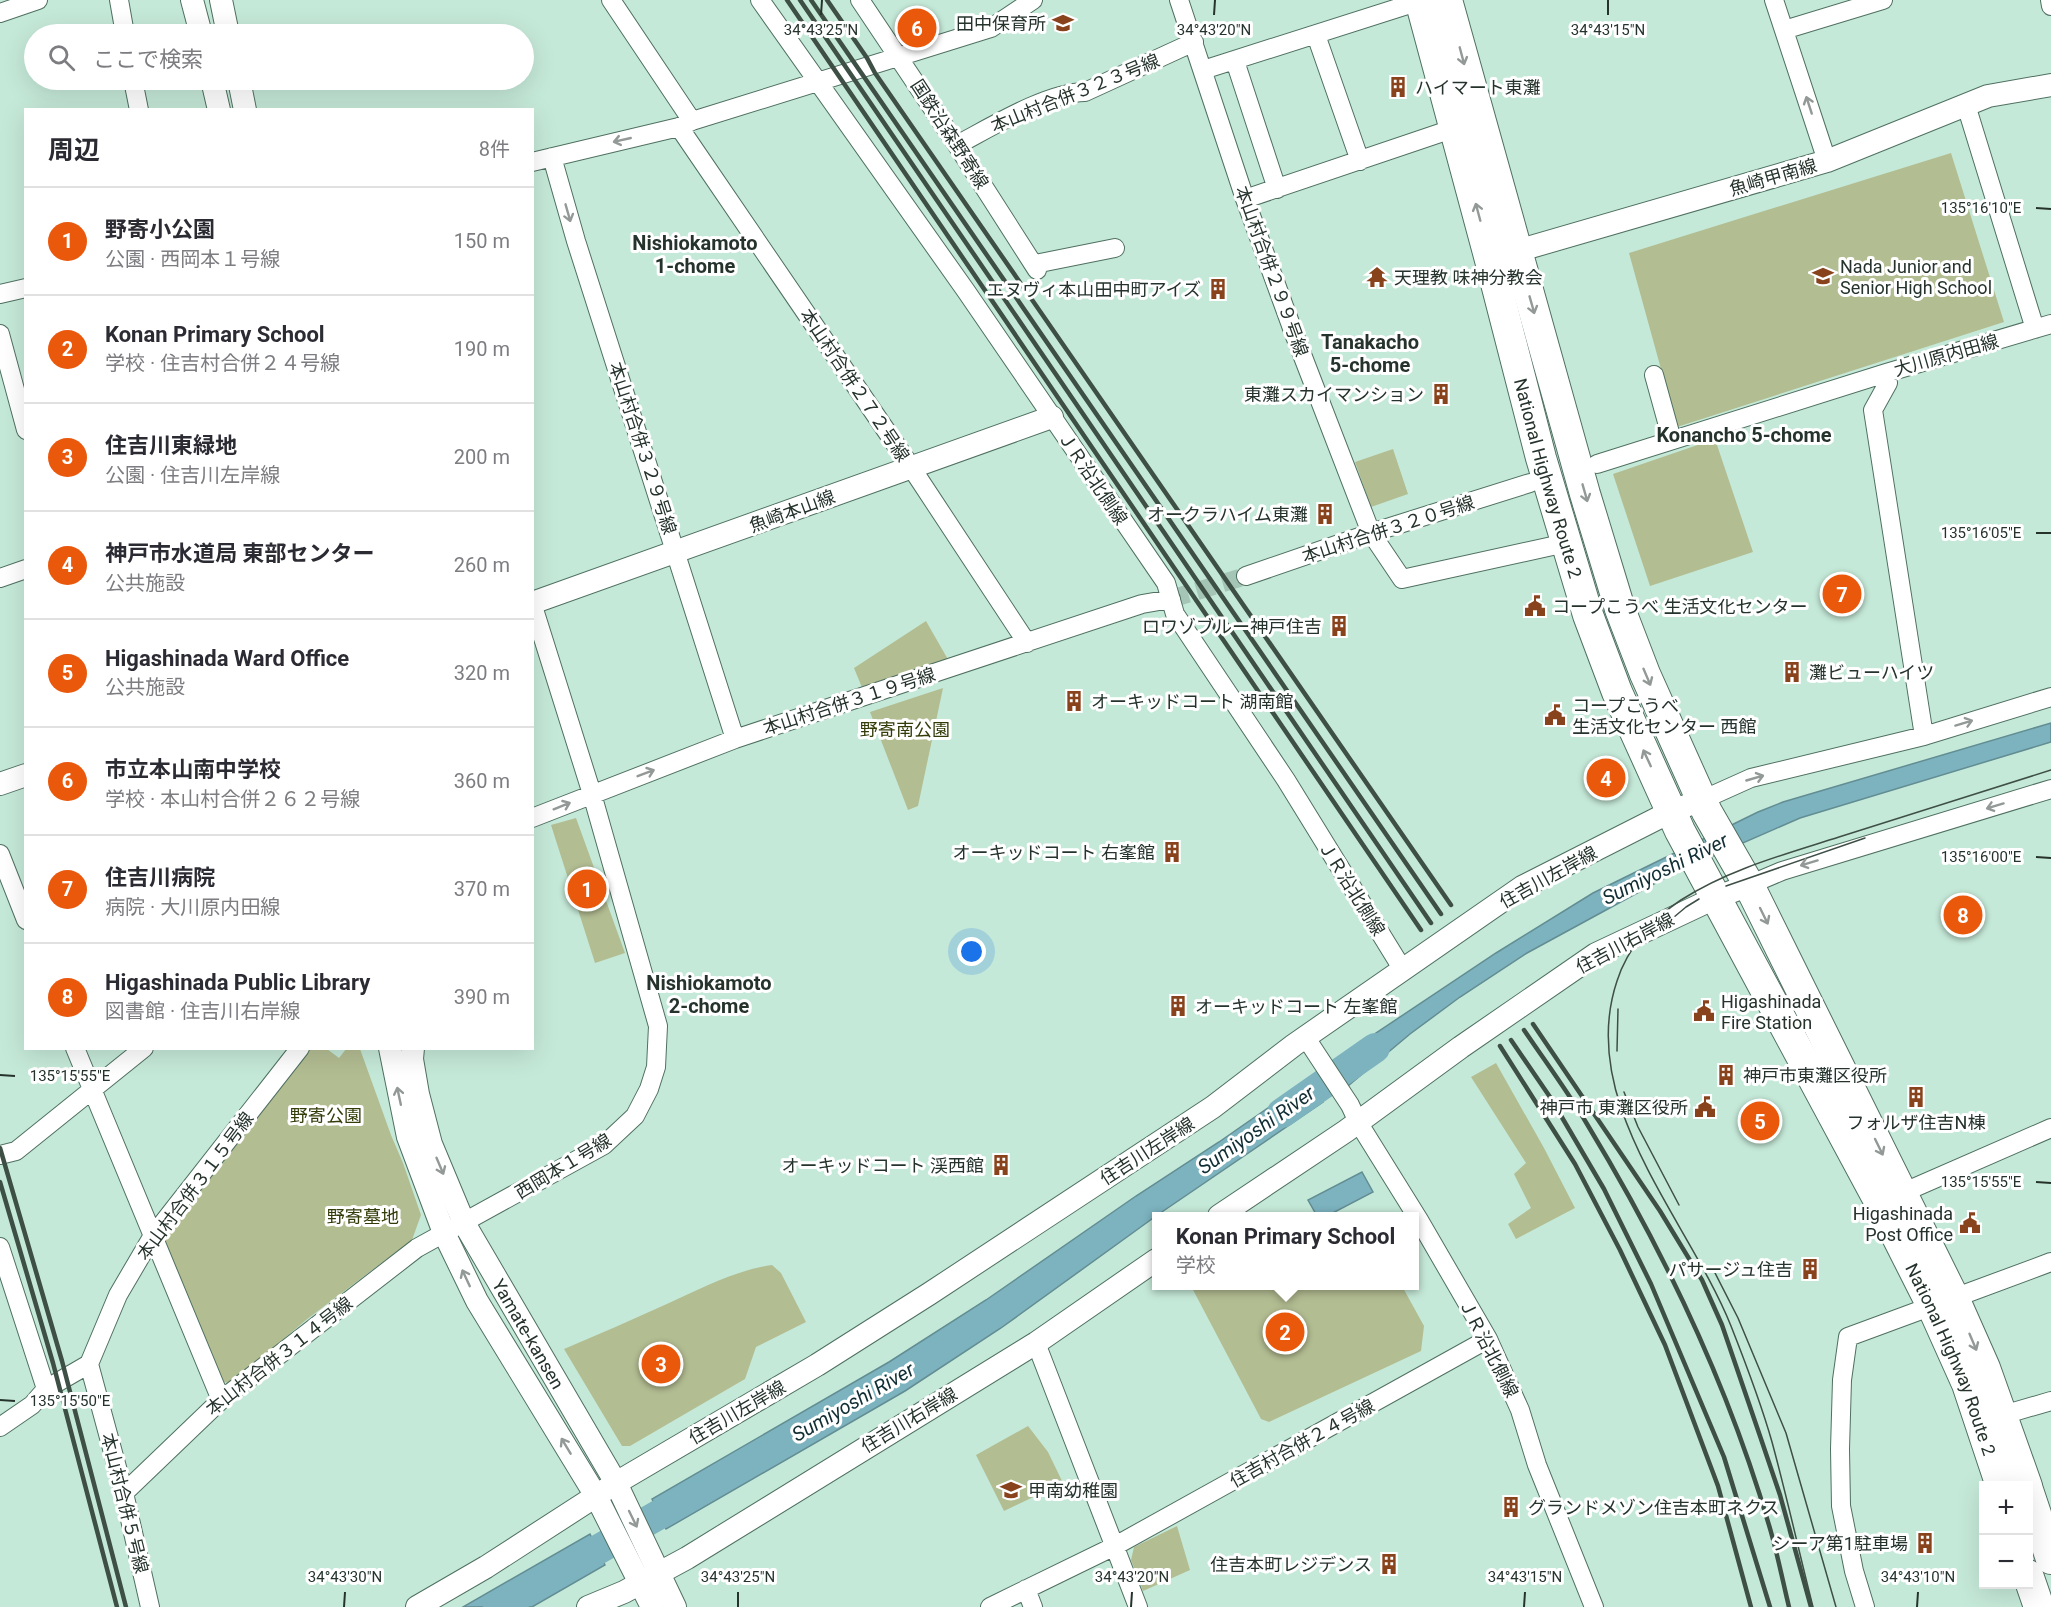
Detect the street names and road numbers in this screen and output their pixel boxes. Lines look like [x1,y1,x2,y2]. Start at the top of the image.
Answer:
street label: 本山村合併３２３号線 [988,50,1162,136]
street label: 国鉄沿森野寄線 [907,75,993,193]
street label: 魚崎甲南線 [1727,155,1819,199]
street label: 本山村合併２９９号線 [1231,183,1313,359]
street label: 本山村合併２７２号線 [796,305,914,465]
street label: 大川原内田線 [1891,330,2001,380]
street label: 本山村合併３２９号線 [605,359,681,537]
street label: National Highway Route 2 [1510,376,1587,580]
street label: ＪＲ沿北側線 [1054,427,1132,529]
street label: 魚崎本山線 [746,486,838,536]
street label: 本山村合併３２０号線 [1299,491,1477,567]
street label: 本山村合併３１９号線 [760,663,938,739]
street label: ＪＲ沿北側線 [1314,837,1390,939]
street label: 住吉川左岸線 [1496,842,1600,912]
street label: 住吉川右岸線 [1572,908,1678,978]
street label: 本山村合併３１５号線 [132,1108,258,1264]
street label: 住吉川左岸線 [1096,1113,1198,1189]
street label: 西岡本１号線 [511,1129,615,1203]
street label: National Highway Route 2 [1902,1260,2001,1458]
street label: Yamate-kansen [488,1275,569,1392]
street label: 本山村合併３１４号線 [202,1292,356,1420]
street label: ＪＲ沿北側線 [1455,1295,1523,1401]
street label: 住吉川左岸線 [685,1376,789,1448]
street label: 住吉川右岸線 [857,1383,961,1457]
street label: 住吉村合併２４号線 [1226,1395,1378,1491]
street label: 本山村合併５号線 [97,1431,153,1575]

